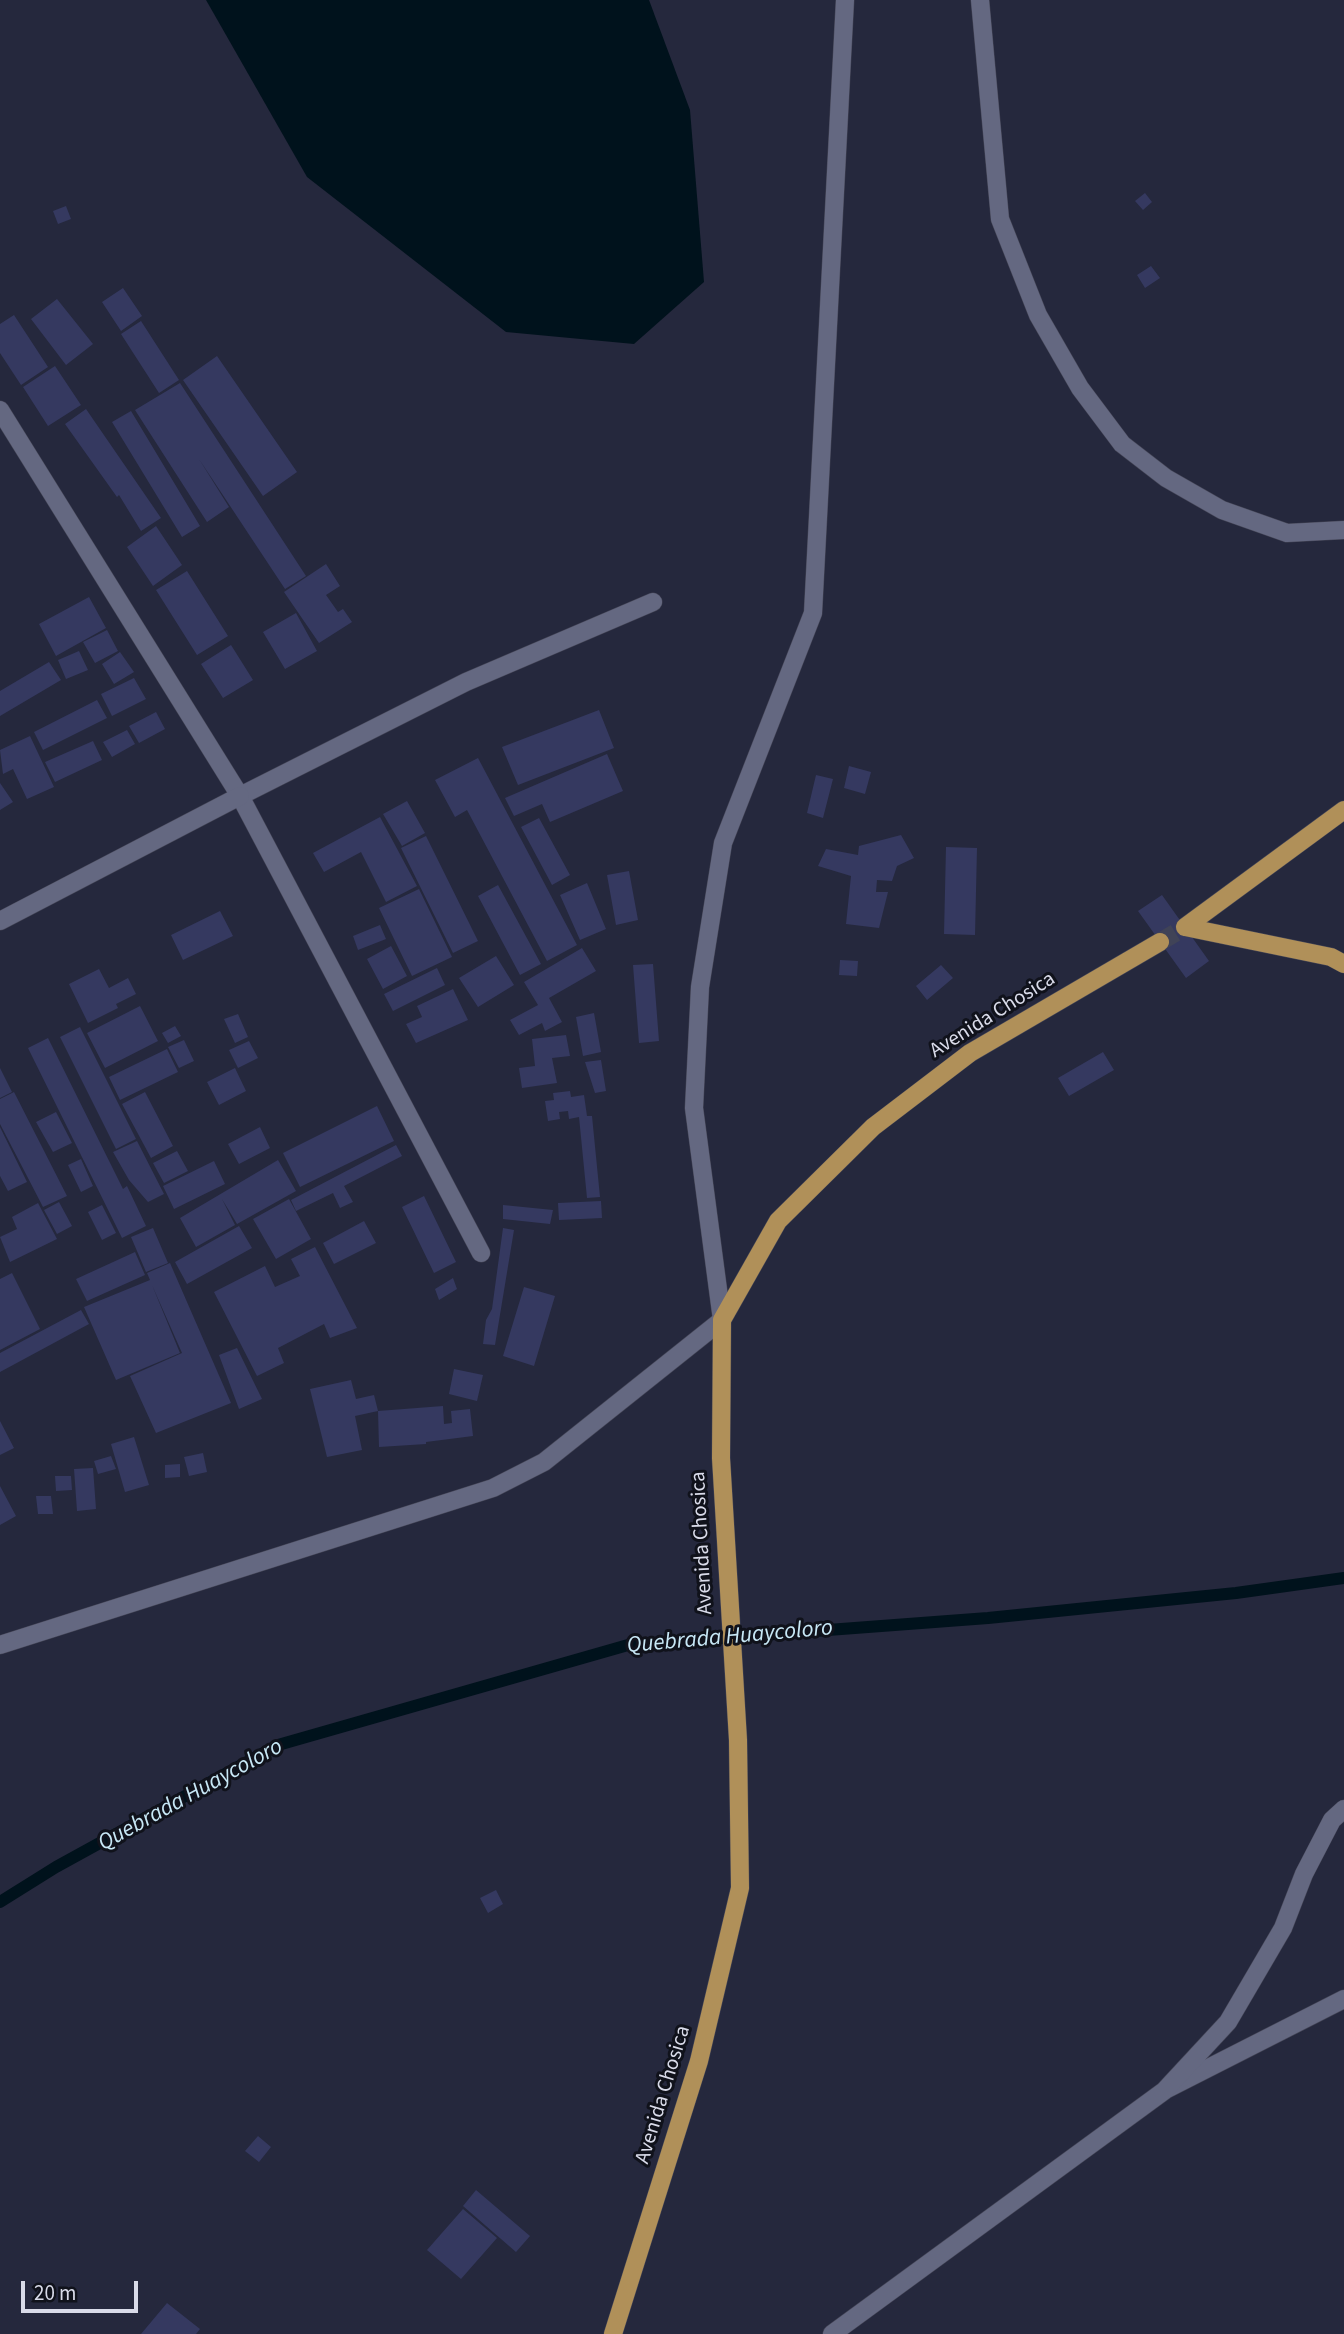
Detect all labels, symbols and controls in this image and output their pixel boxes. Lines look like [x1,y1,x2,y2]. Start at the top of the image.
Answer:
street label: Avenida Chosica [926,967,1060,1065]
street label: Avenida Chosica [687,1471,719,1615]
water label: Quebrada Huaycoloro [626,1615,834,1661]
water label: Quebrada Huaycoloro [94,1734,288,1858]
street label: Avenida Chosica [631,2023,697,2167]
scale bar [24,2268,142,2312]
text: 20 m [34,2278,76,2308]

